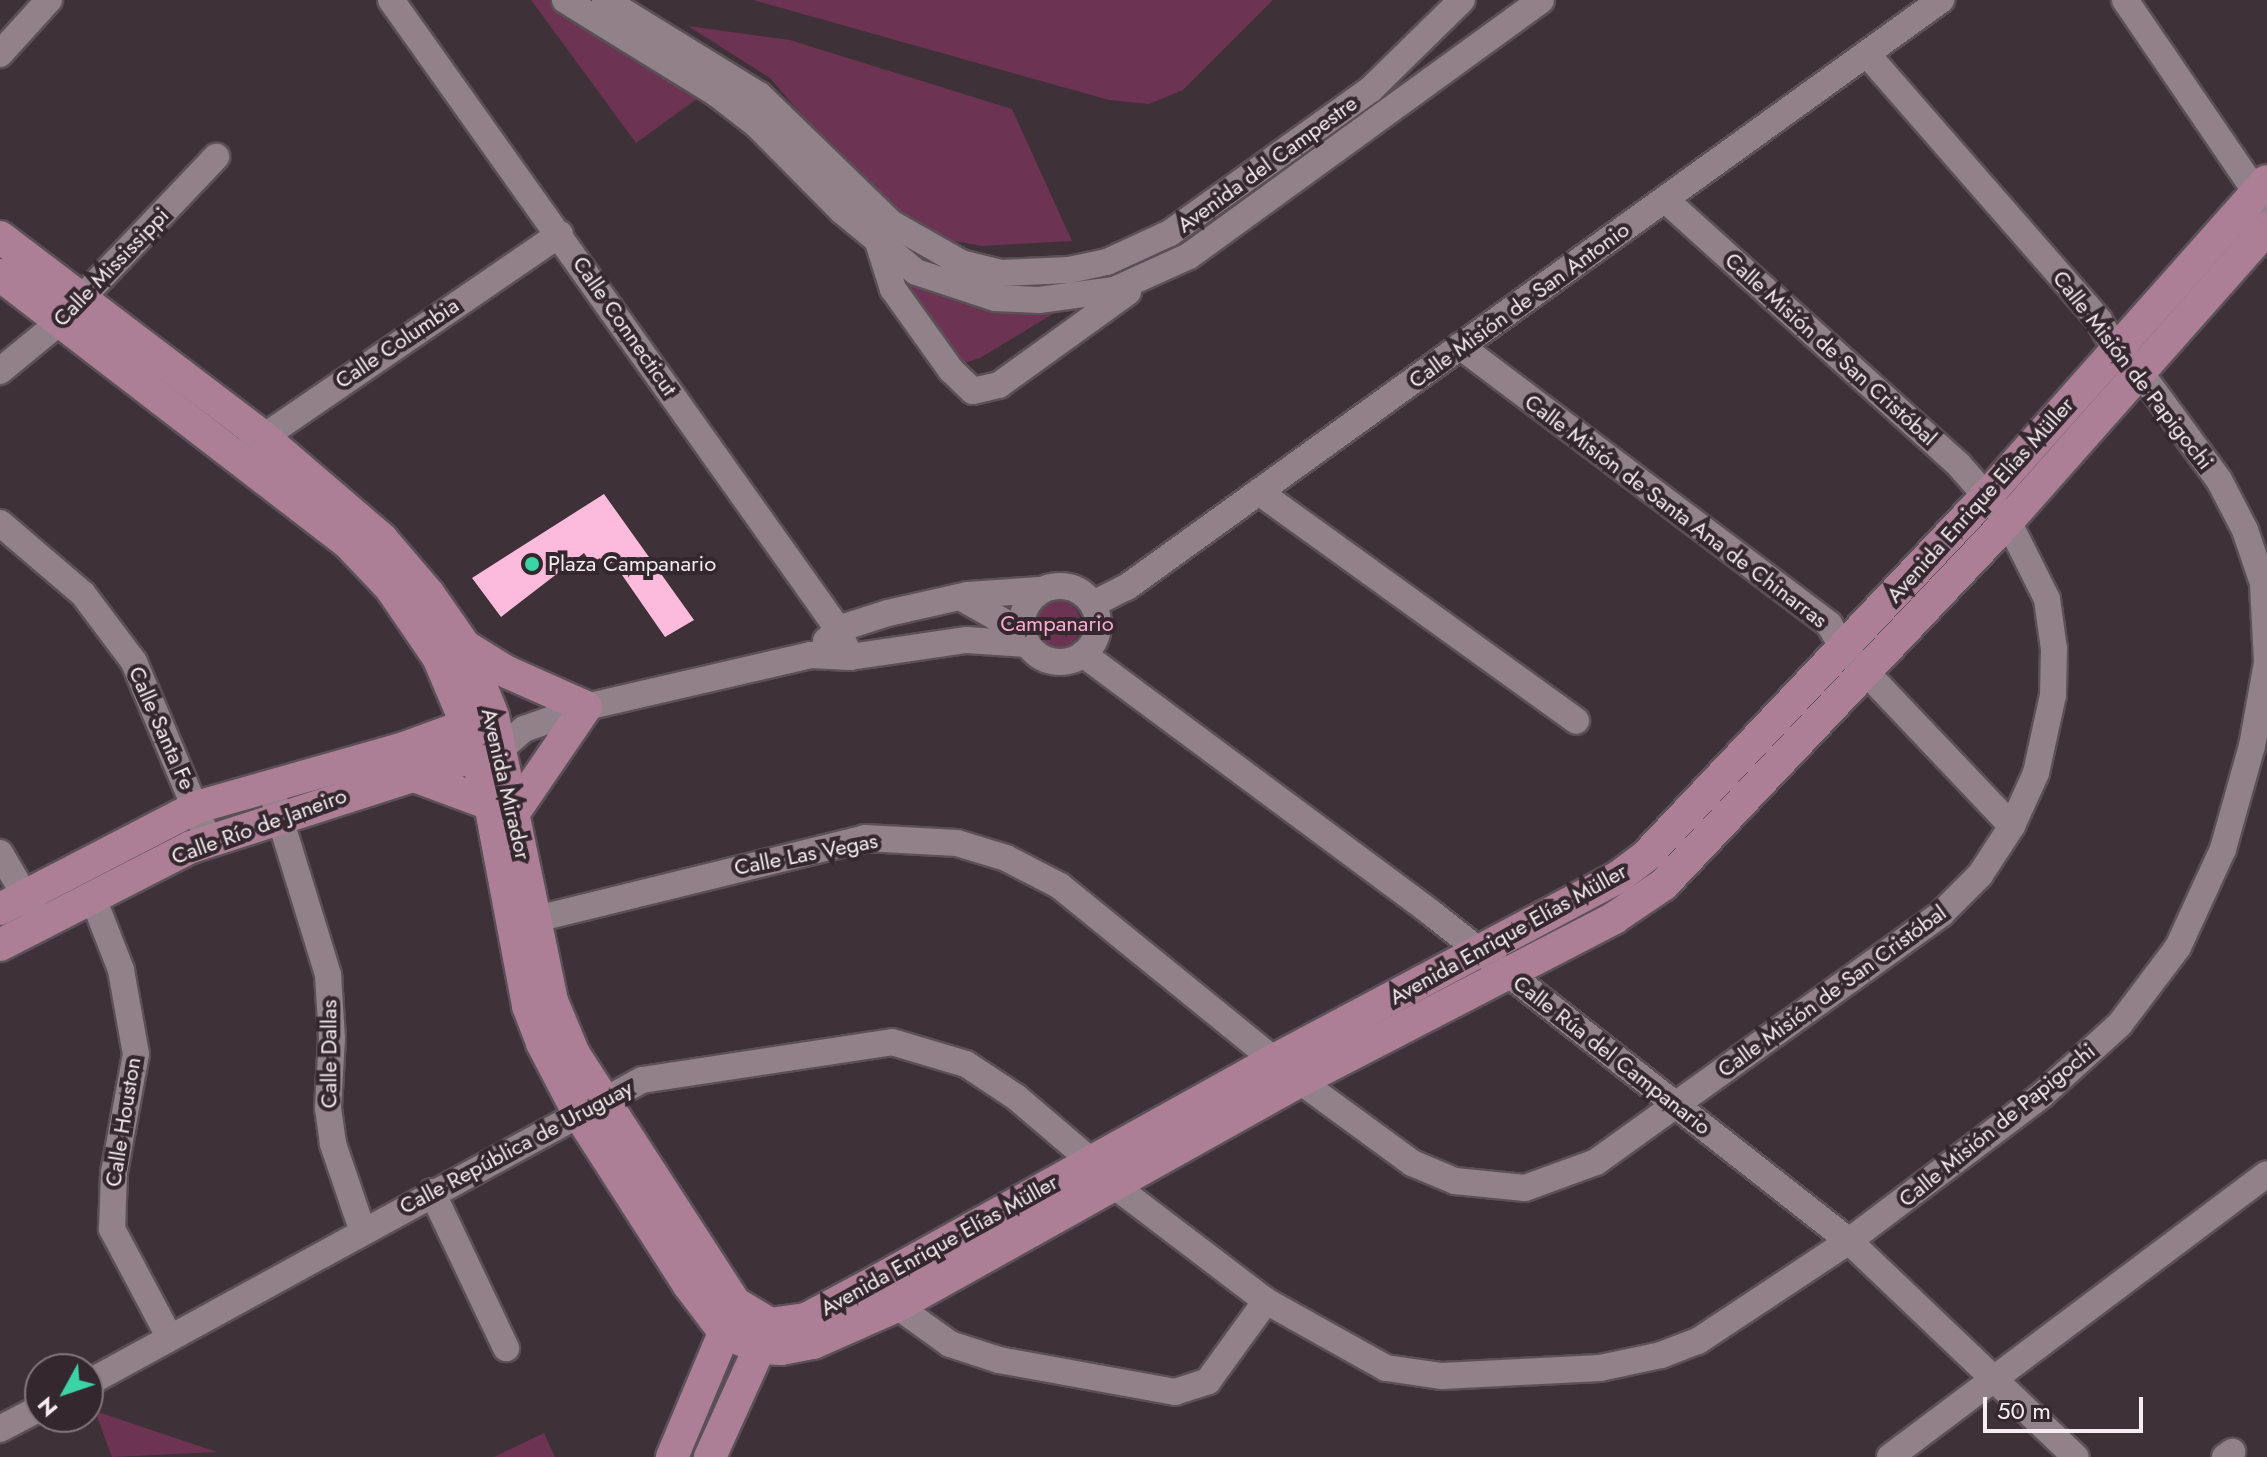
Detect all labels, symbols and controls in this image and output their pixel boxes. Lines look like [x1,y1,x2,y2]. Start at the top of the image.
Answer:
street label: Avenida del Campestre [1172,90,1362,238]
street label: Calle Mississippi [48,202,174,332]
street label: Calle Misión de San Antonio [1404,216,1634,394]
street label: Calle Misión de San Cristóbal [1720,247,1942,451]
street label: Calle Connecticut [567,251,683,401]
street label: Calle Misión de Papigochi [2047,265,2219,475]
street label: Calle Columbia [330,292,464,394]
street label: Calle Misión de Santa Ana de Chinarras [1520,389,1832,633]
street label: Avenida Enrique Elías Müller [1881,392,2079,608]
place label: Plaza Campanario [548,551,716,577]
marker: Plaza Campanario [523,555,541,573]
park label: Campanario [1000,611,1114,637]
street label: Calle Santa Fe [123,662,201,794]
street label: Avenida Mirador [476,706,536,862]
street label: Calle Río de Janeiro [168,782,350,870]
street label: Calle Las Vegas [732,827,880,881]
street label: Avenida Enrique Elías Müller [1385,858,1631,1010]
street label: Calle Misión de San Cristóbal [1713,899,1951,1083]
street label: Calle Rúa del Campanario [1508,970,1716,1140]
street label: Calle Dallas [316,1000,342,1108]
street label: Calle Misión de Papigochi [1893,1038,2101,1212]
street label: Calle Houston [100,1055,146,1189]
street label: Calle República de Uruguay [395,1074,637,1220]
street label: Avenida Enrique Elías Müller [816,1169,1062,1321]
north arrow [24,1353,104,1433]
scale bar [1987,1381,2147,1431]
text: N [29,1390,65,1424]
text: 50 m [1997,1393,2051,1428]

